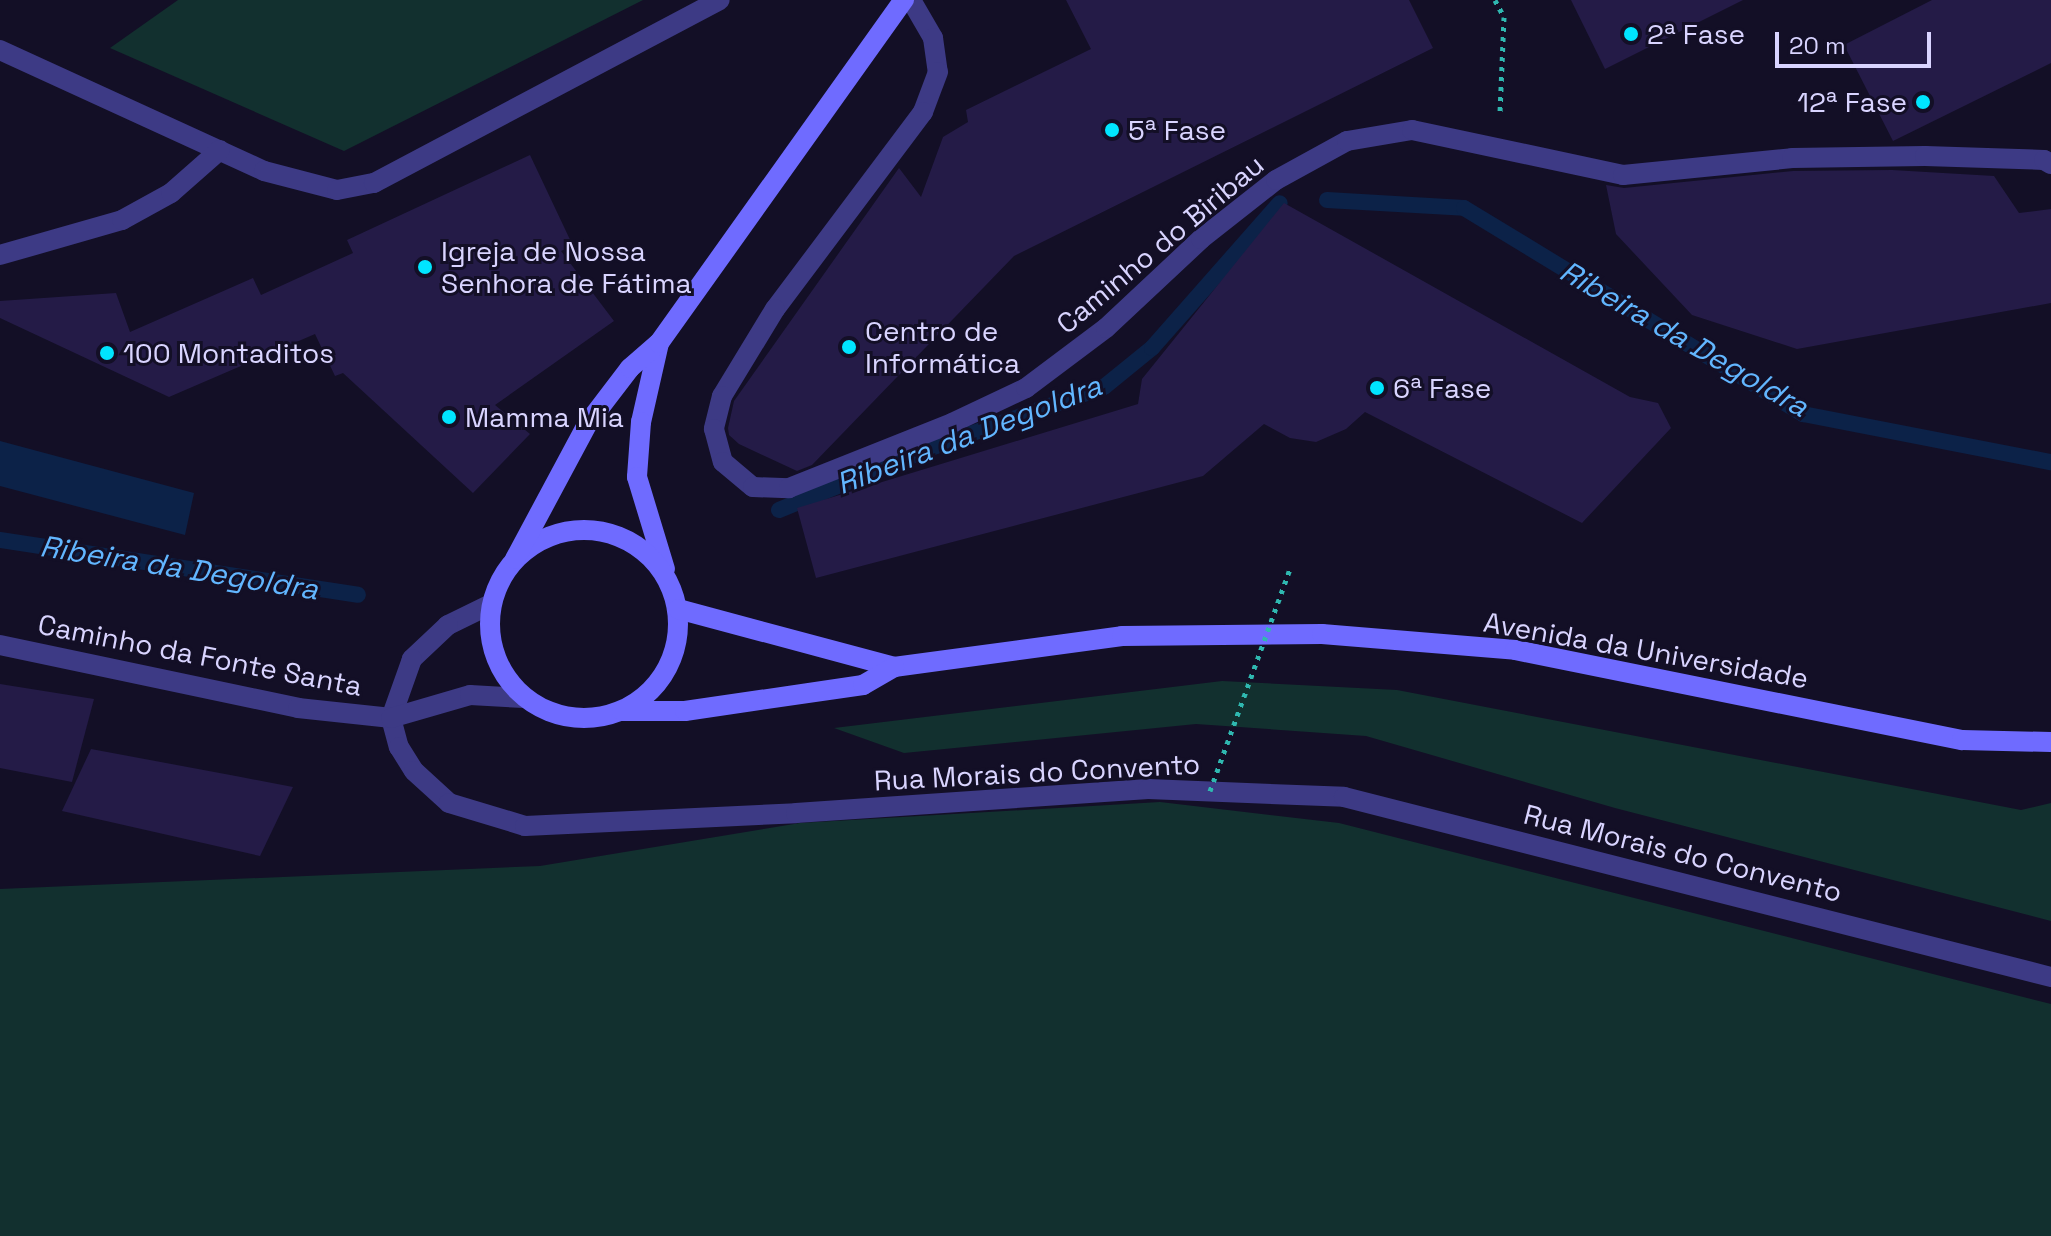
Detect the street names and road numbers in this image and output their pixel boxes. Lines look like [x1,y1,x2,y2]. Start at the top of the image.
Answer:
street label: Caminho do Biribau [1050,148,1270,340]
street label: Avenida da Universidade [1481,605,1811,695]
street label: Caminho da Fonte Santa [35,607,365,703]
street label: Rua Morais do Convento [873,747,1201,797]
street label: Rua Morais do Convento [1520,797,1846,909]

